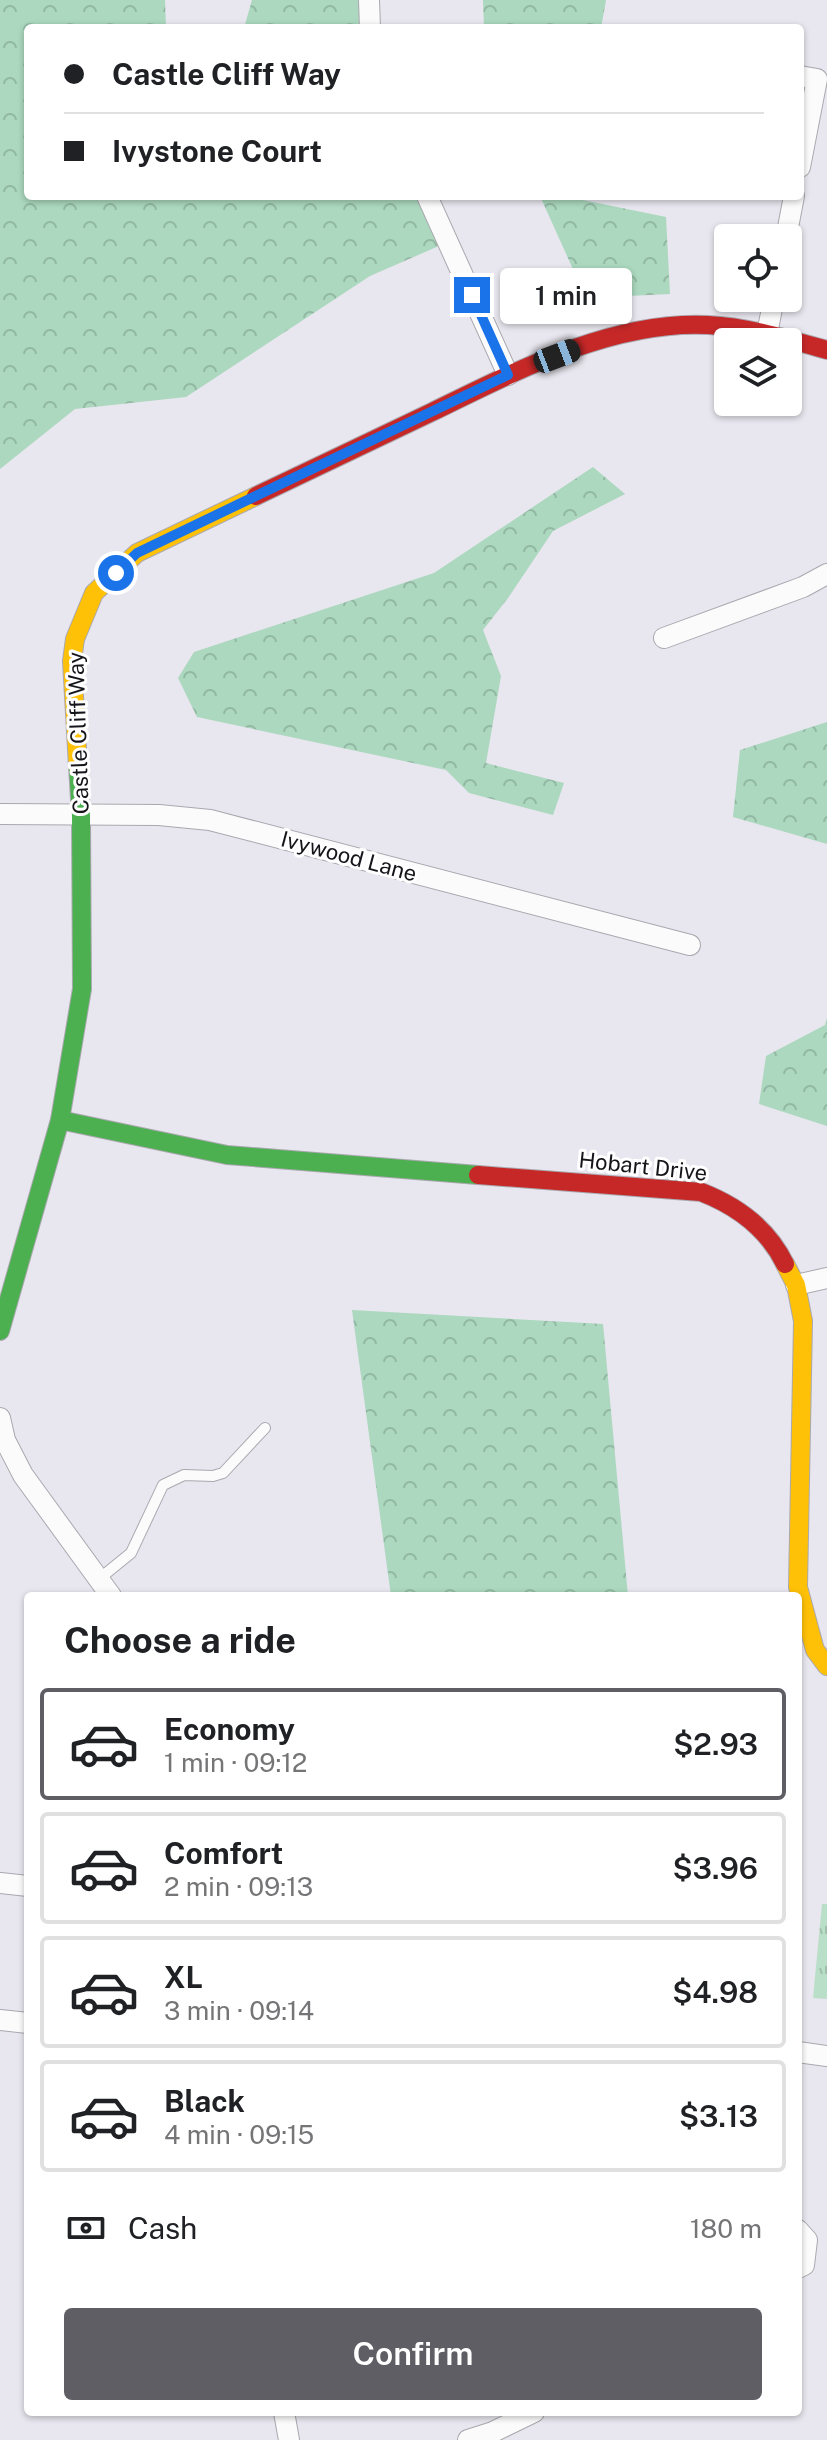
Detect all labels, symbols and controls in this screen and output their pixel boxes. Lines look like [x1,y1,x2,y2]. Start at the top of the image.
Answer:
text: Castle Cliff Way [112,56,341,92]
text: Ivystone Court [112,133,322,169]
map controls [714,224,802,416]
button: locate [714,224,802,312]
callout: 1 min [500,267,632,323]
route end [454,277,490,313]
text: 1 min [535,280,597,311]
button: layers [714,328,802,416]
car [530,336,584,376]
route start [98,555,134,591]
street label: Castle Cliff Way [62,651,94,815]
street label: Ivywood Lane [278,825,420,887]
street label: Hobart Drive [577,1146,709,1186]
text: Choose a ride [64,1619,296,1661]
icon: car [68,1708,140,1780]
text: Economy [164,1711,295,1747]
text: $2.93 [673,1726,758,1762]
text: 1 min · 09:12 [164,1747,307,1778]
icon: car [68,1832,140,1904]
text: Comfort [164,1835,283,1871]
text: $3.96 [672,1850,758,1886]
text: 2 min · 09:13 [164,1871,313,1902]
icon: car [68,1956,140,2028]
text: XL [164,1959,203,1995]
text: $4.98 [672,1974,758,2010]
text: 3 min · 09:14 [164,1995,314,2026]
icon: car [68,2080,140,2152]
text: Black [164,2083,245,2119]
text: $3.13 [679,2098,758,2134]
text: 4 min · 09:15 [164,2119,314,2150]
icon: cash [64,2206,108,2250]
text: Cash [128,2210,197,2246]
text: 180 m [690,2213,762,2244]
button: Confirm [64,2308,762,2400]

